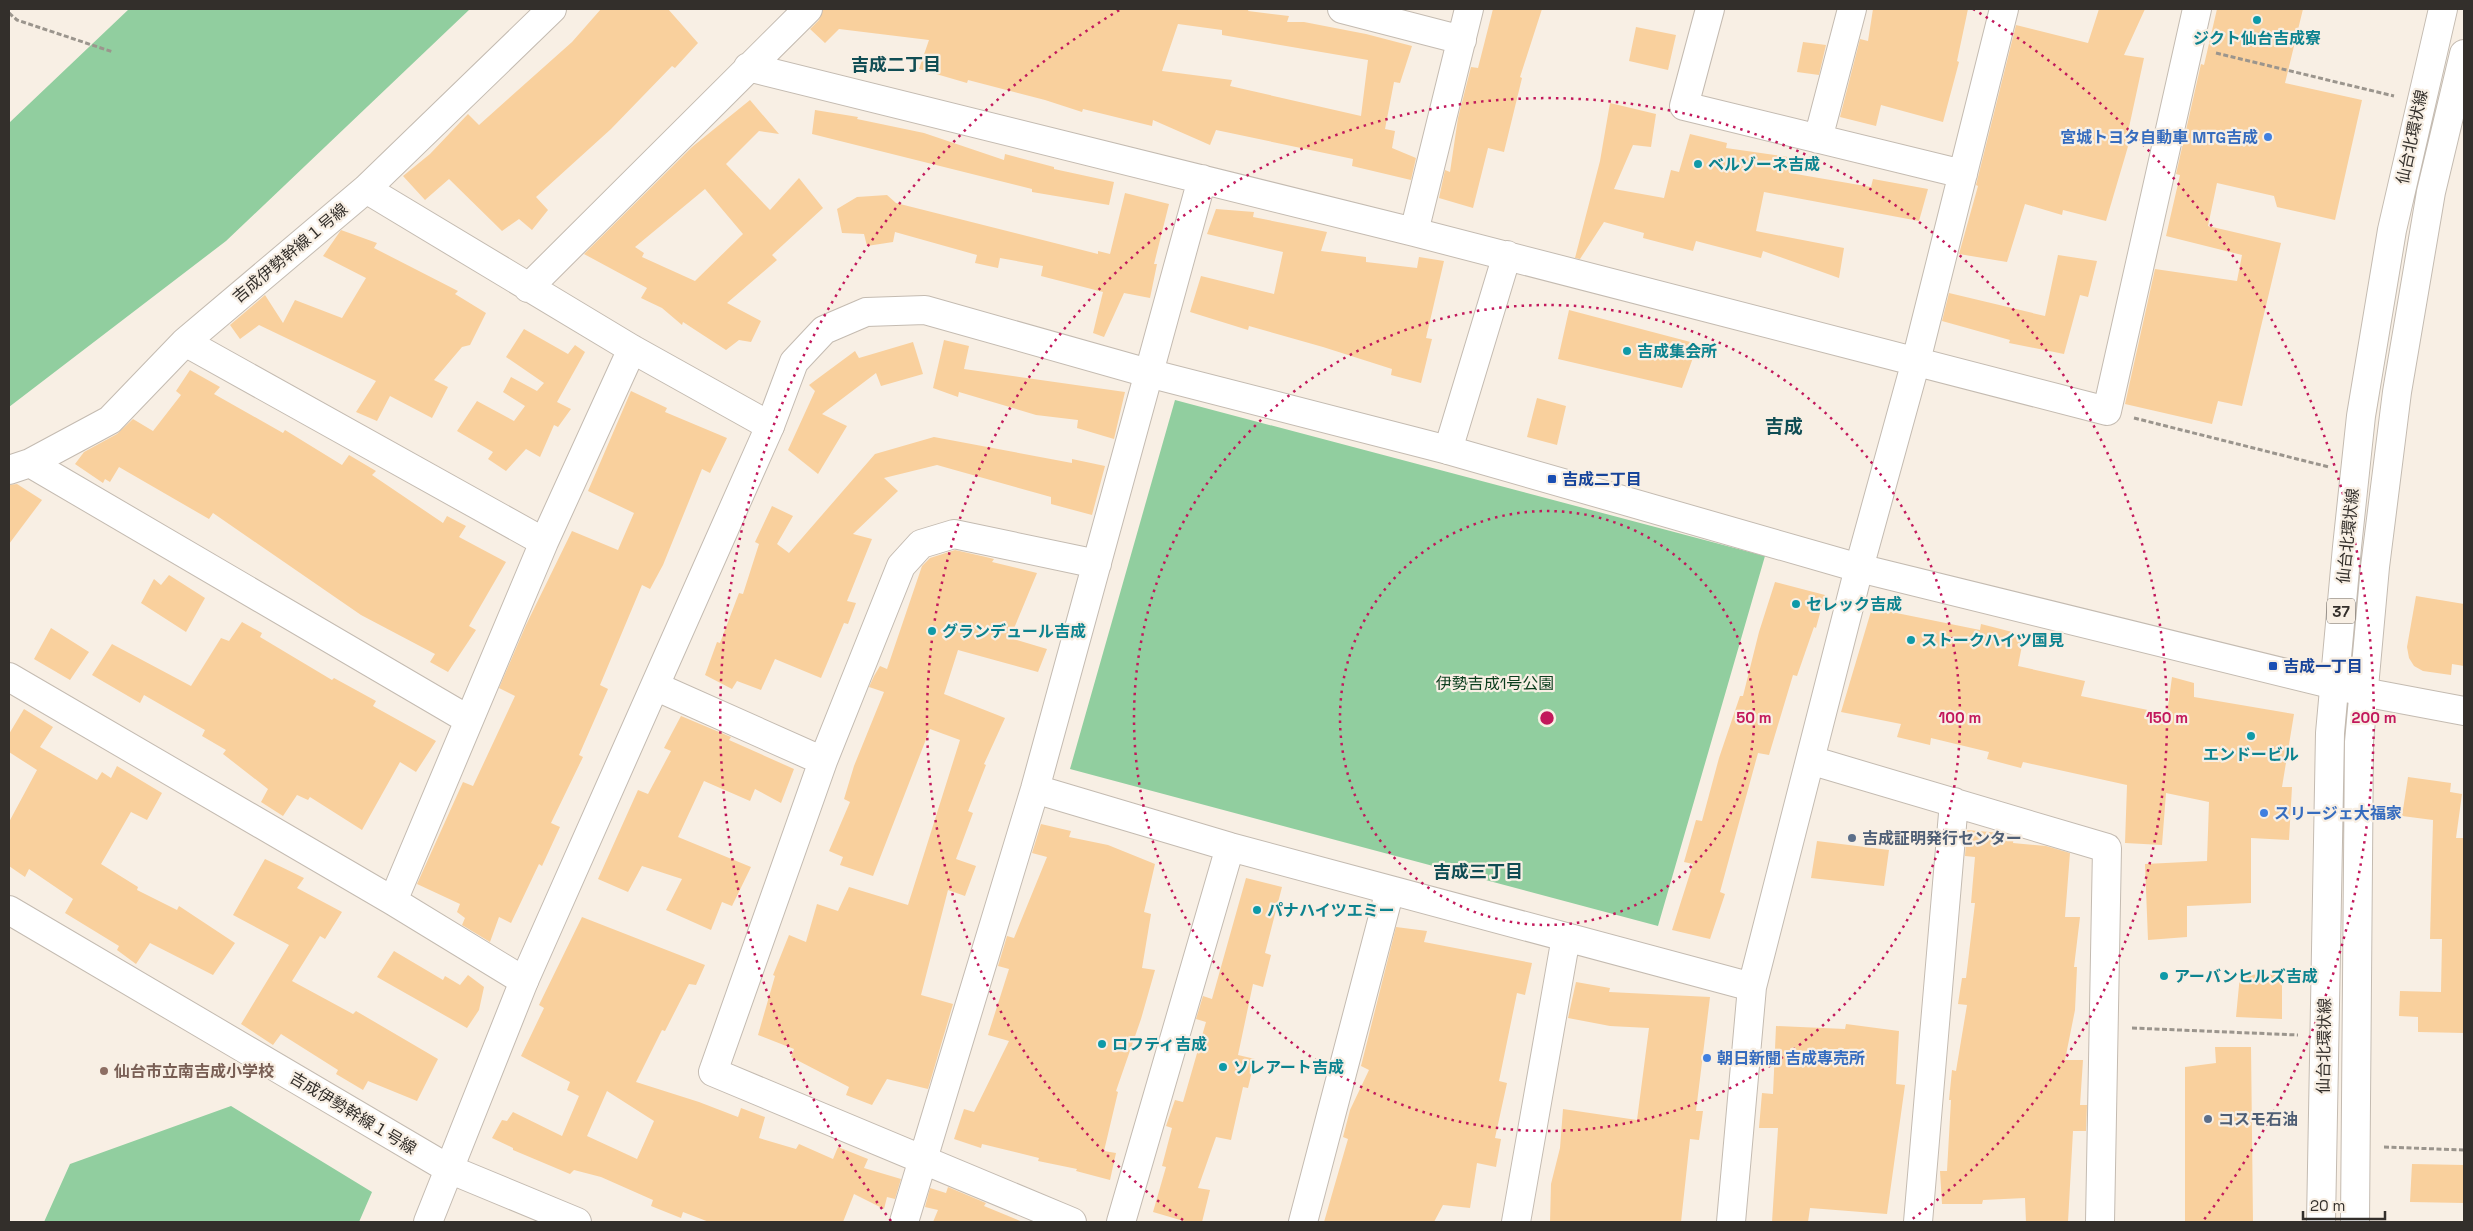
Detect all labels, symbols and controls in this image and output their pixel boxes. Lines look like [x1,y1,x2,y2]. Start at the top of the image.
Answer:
marker: ジクト仙台吉成寮 [2251,14,2263,26]
place label: ジクト仙台吉成寮 [2193,28,2321,49]
district label: 吉成二丁目 [851,53,941,76]
street label: 仙台北環状線 [2392,88,2432,186]
place label: 宮城トヨタ自動車 MTG吉成 [2060,127,2258,148]
marker: 宮城トヨタ自動車 MTG吉成 [2262,131,2274,143]
place label: ベルゾーネ吉成 [1708,154,1820,175]
marker: ベルゾーネ吉成 [1692,158,1704,170]
street label: 吉成伊勢幹線１号線 [228,199,352,307]
place label: 吉成集会所 [1637,341,1717,362]
marker: 吉成集会所 [1621,345,1633,357]
district label: 吉成 [1765,414,1803,439]
place label: 吉成二丁目 [1562,469,1642,490]
marker: 吉成二丁目 [1546,473,1558,485]
street label: 仙台北環状線 [2333,487,2363,585]
place label: セレック吉成 [1806,594,1902,615]
marker: セレック吉成 [1790,598,1802,610]
road number: 37 [2327,598,2355,624]
place label: グランデュール吉成 [942,621,1086,642]
marker: グランデュール吉成 [926,625,938,637]
place label: ストークハイツ国見 [1921,630,2064,651]
marker: ストークハイツ国見 [1905,634,1917,646]
place label: 吉成一丁目 [2283,656,2363,677]
marker: 吉成一丁目 [2267,660,2279,672]
park label: 伊勢吉成1号公園 [1436,673,1554,694]
text: 50 m [1736,708,1772,727]
text: 100 m [1939,708,1981,727]
text: 150 m [2146,708,2188,727]
text: 200 m [2352,708,2396,727]
centre of rings [1538,709,1556,727]
marker: エンドービル [2245,730,2257,742]
place label: エンドービル [2203,744,2299,765]
place label: スリージェ大福家 [2274,803,2402,824]
marker: スリージェ大福家 [2258,807,2270,819]
place label: 吉成証明発行センター [1862,828,2022,849]
marker: 吉成証明発行センター [1846,832,1858,844]
district label: 吉成三丁目 [1433,860,1523,883]
place label: パナハイツエミー [1267,900,1395,921]
marker: パナハイツエミー [1251,904,1263,916]
place label: アーバンヒルズ吉成 [2174,966,2318,987]
marker: アーバンヒルズ吉成 [2158,970,2170,982]
street label: 仙台北環状線 [2313,998,2335,1094]
place label: ロフティ吉成 [1112,1034,1207,1055]
marker: ロフティ吉成 [1096,1038,1108,1050]
place label: 朝日新聞 吉成専売所 [1717,1048,1865,1069]
marker: 朝日新聞 吉成専売所 [1701,1052,1713,1064]
place label: ソレアート吉成 [1233,1057,1344,1078]
place label: 仙台市立南吉成小学校 [113,1061,274,1082]
marker: ソレアート吉成 [1217,1061,1229,1073]
marker: 仙台市立南吉成小学校 [98,1065,110,1077]
street label: 吉成伊勢幹線１号線 [286,1067,420,1159]
place label: コスモ石油 [2218,1109,2298,1130]
marker: コスモ石油 [2202,1113,2214,1125]
scale bar [2303,1188,2386,1220]
text: 20 m [2310,1196,2345,1215]

